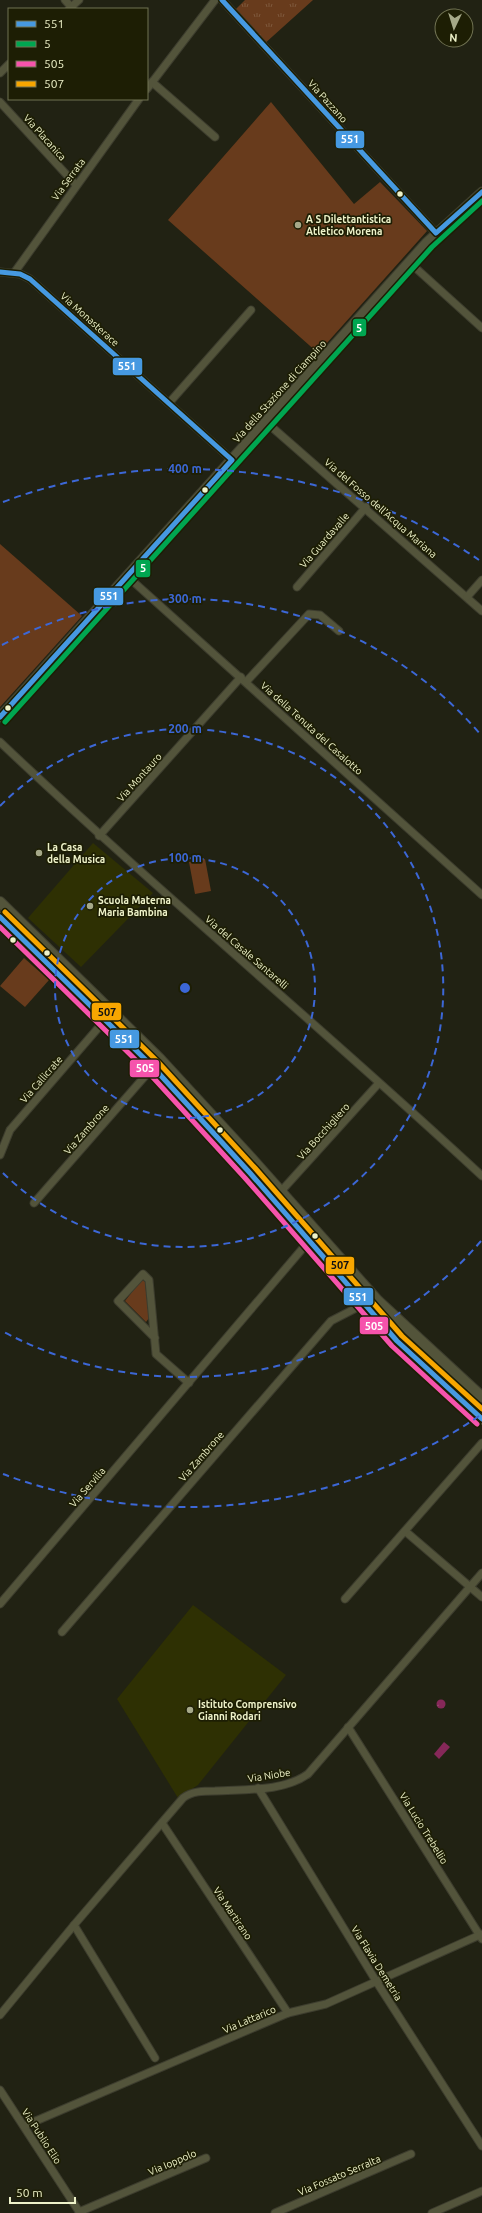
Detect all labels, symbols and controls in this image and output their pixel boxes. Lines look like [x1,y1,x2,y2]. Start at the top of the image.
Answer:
legend [8,8,148,100]
north arrow [434,8,474,48]
text: 551 [44,17,64,30]
text: N [449,32,458,44]
text: 5 [44,37,51,50]
text: 505 [44,57,64,70]
text: 507 [44,77,64,90]
street label: Via Pazzano [306,78,350,125]
street label: Via Placanica [21,112,68,163]
line badge: 551 [335,130,365,149]
text: 551 [341,133,359,145]
street label: Via Serrata [50,156,87,202]
unlabelled marker [395,189,405,199]
place label: A S Dilettantistica Atletico Morena [306,214,391,237]
marker: A S Dilettantistica Atletico Morena [293,220,303,230]
street label: Via Monasterace [58,290,121,348]
line badge: 5 [352,318,367,337]
text: 5 [356,322,362,334]
street label: Via della Stazione di Ciampino [230,338,328,445]
line badge: 551 [112,357,143,376]
text: 551 [118,360,136,372]
street label: Via del Fosso dell'Acqua Mariana [322,457,439,560]
text: 400 m [168,462,202,475]
unlabelled marker [200,485,210,495]
street label: Via Guardavalle [297,510,351,570]
line badge: 5 [135,559,151,578]
text: 5 [140,562,146,574]
line badge: 551 [93,587,124,606]
text: 551 [100,590,118,602]
text: 300 m [168,592,202,605]
street label: Via della Tenuta del Casalotto [259,680,365,777]
unlabelled marker [3,703,13,713]
text: 200 m [168,722,202,735]
street label: Via Montauro [115,751,164,804]
place label: La Casa della Musica [47,842,105,865]
marker: La Casa della Musica [34,848,44,858]
text: 100 m [168,851,202,864]
place label: Scuola Materna Maria Bambina [98,895,171,918]
marker: Scuola Materna Maria Bambina [85,901,95,911]
street label: Via del Casale Santarelli [203,913,290,991]
unlabelled marker [8,935,18,945]
unlabelled marker [42,948,52,958]
centre of rings [178,981,192,995]
line badge: 507 [91,1002,122,1021]
text: 507 [98,1006,116,1018]
line badge: 551 [109,1029,140,1049]
text: 551 [115,1033,133,1045]
street label: Via Callicrate [18,1054,65,1105]
line badge: 505 [129,1059,160,1078]
text: 505 [136,1062,154,1074]
street label: Via Bocchigliero [295,1101,352,1162]
street label: Via Zambrone [62,1102,111,1157]
unlabelled marker [215,1125,225,1135]
unlabelled marker [310,1231,320,1241]
line badge: 507 [325,1256,355,1275]
text: 507 [331,1259,349,1271]
line badge: 551 [343,1287,374,1306]
text: 551 [349,1291,367,1303]
line badge: 505 [359,1316,389,1335]
text: 505 [365,1320,383,1332]
street label: Via Zambrone [177,1429,226,1484]
street label: Via Servilia [67,1465,108,1509]
place label: Istituto Comprensivo Gianni Rodari [198,1699,297,1722]
marker: Istituto Comprensivo Gianni Rodari [185,1705,195,1715]
street label: Via Niobe [247,1767,291,1784]
street label: Via Lucio Trebellio [397,1791,450,1866]
street label: Via Martirano [211,1885,254,1942]
street label: Via Flavia Demetria [349,1924,404,2003]
street label: Via Lattarico [221,2003,277,2036]
street label: Via Publio Elio [20,2107,64,2166]
street label: Via Ioppolo [147,2147,198,2177]
street label: Via Fossato Serralta [296,2153,382,2198]
scale bar [10,2179,75,2205]
text: 50 m [16,2186,43,2199]

